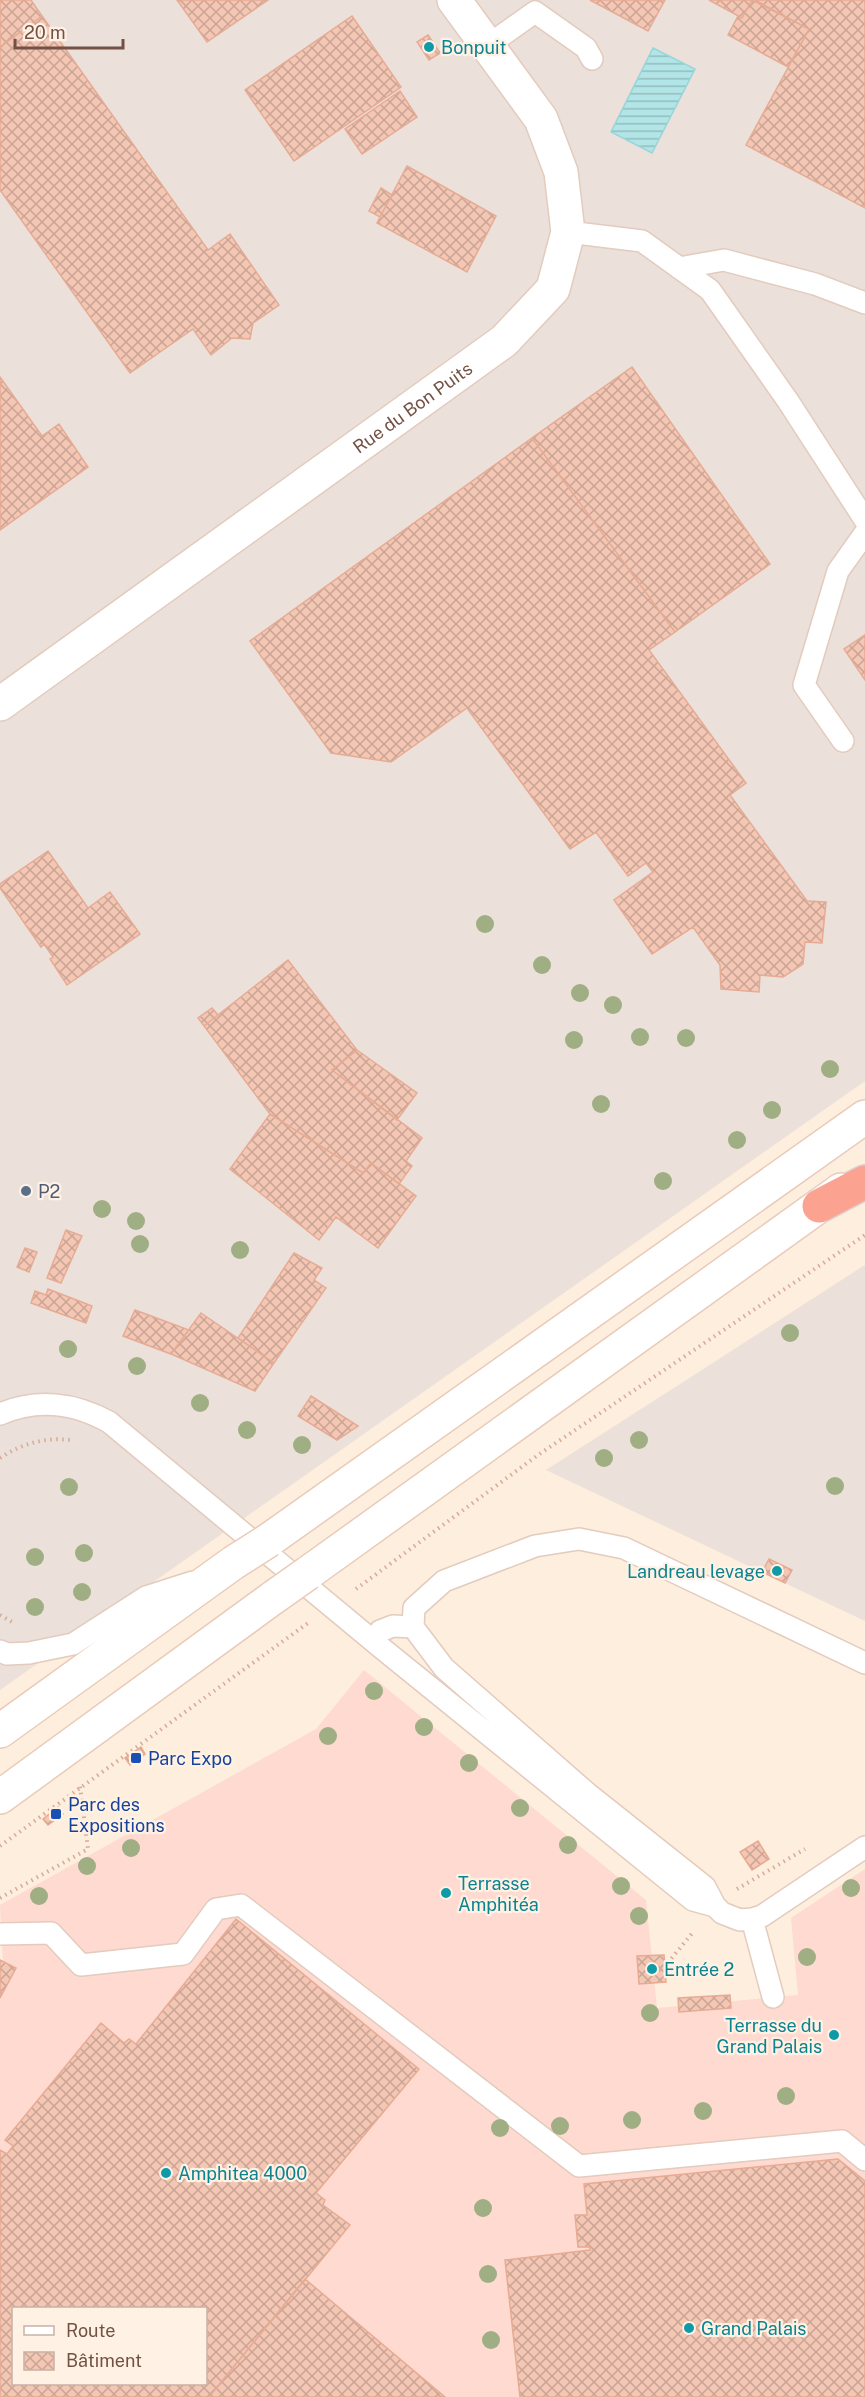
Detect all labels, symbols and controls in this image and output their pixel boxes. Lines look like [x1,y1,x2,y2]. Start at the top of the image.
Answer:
scale bar [15,12,123,50]
text: 20 m [24,22,66,43]
place label: Bonpuit [441,37,506,58]
marker: Bonpuit [422,40,436,54]
street label: Rue du Bon Puits [348,357,476,457]
place label: P2 [38,1181,60,1202]
marker: P2 [19,1184,33,1198]
place label: Landreau levage [627,1561,765,1582]
marker: Landreau levage [770,1564,784,1578]
place label: Parc Expo [148,1748,232,1769]
marker: Parc Expo [129,1751,143,1765]
place label: Parc des Expositions [68,1794,165,1836]
marker: Parc des Expositions [49,1807,63,1821]
place label: Terrasse Amphitéa [458,1873,539,1915]
marker: Terrasse Amphitéa [439,1886,453,1900]
place label: Entrée 2 [664,1959,734,1980]
marker: Entrée 2 [645,1962,659,1976]
place label: Terrasse du Grand Palais [717,2015,822,2057]
marker: Terrasse du Grand Palais [827,2028,841,2042]
place label: Amphitea 4000 [178,2163,307,2184]
marker: Amphitea 4000 [159,2166,173,2180]
legend [12,2307,207,2385]
place label: Grand Palais [701,2318,806,2339]
text: Route [66,2320,115,2341]
marker: Grand Palais [682,2321,696,2335]
text: Bâtiment [66,2350,142,2371]

